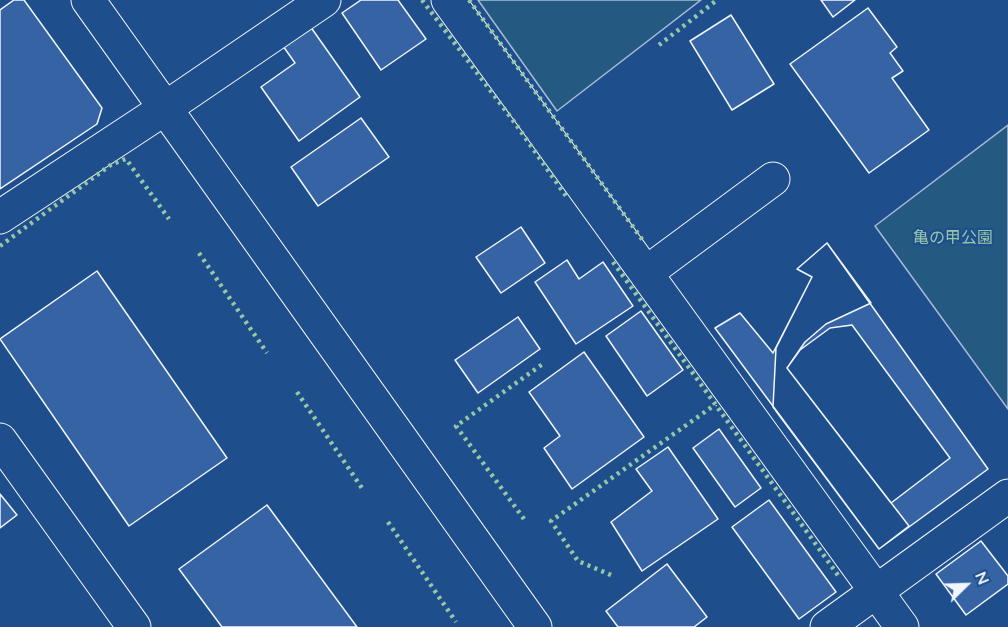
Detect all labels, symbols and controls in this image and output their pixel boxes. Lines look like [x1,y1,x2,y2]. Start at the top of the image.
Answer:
park label: 亀の甲公園 [913,228,993,248]
north arrow [936,555,996,615]
text: N [972,568,994,587]

